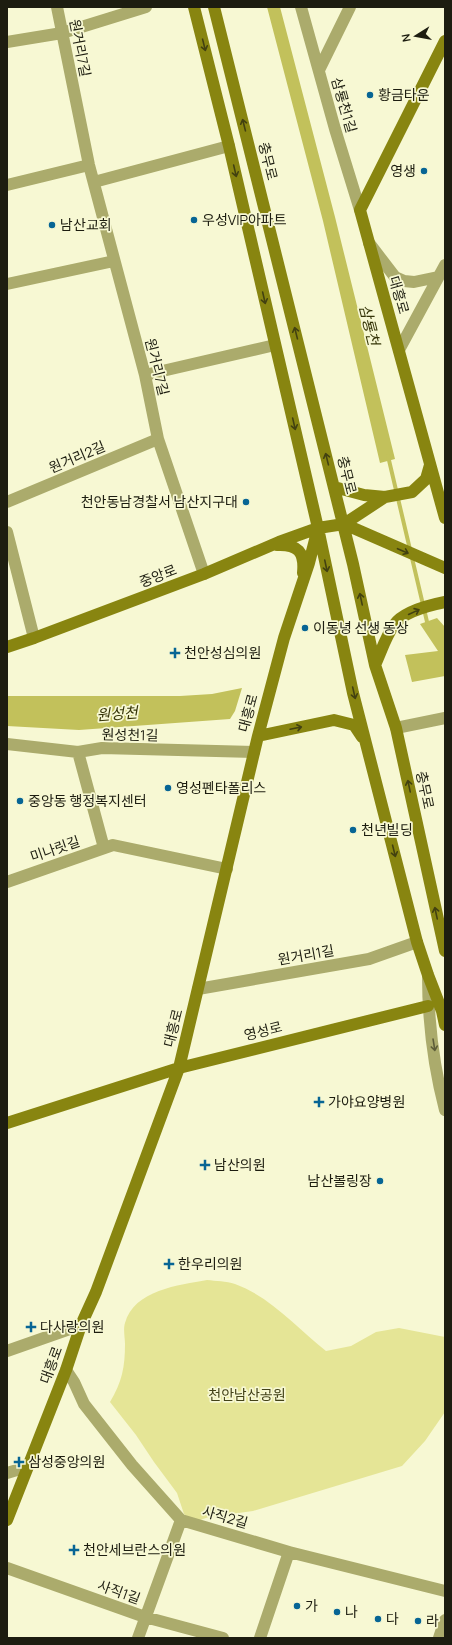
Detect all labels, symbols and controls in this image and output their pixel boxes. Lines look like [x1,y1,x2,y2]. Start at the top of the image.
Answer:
north arrow [396,16,436,56]
street label: 원거리7길 [66,17,95,78]
text: N [398,33,414,43]
one-way arrow [201,38,208,51]
street label: 삼룡천1길 [327,75,361,135]
place label: 황금타운 [378,85,430,104]
marker: 황금타운 [365,90,375,100]
one-way arrow [239,119,247,132]
street label: 충무로 [255,140,282,182]
place label: 영생 [390,161,416,180]
one-way arrow [231,164,239,177]
marker: 영생 [419,166,429,176]
place label: 우성VIP아파트 [202,210,287,229]
place label: 남산교회 [60,215,112,234]
marker: 우성VIP아파트 [189,215,199,225]
marker: 남산교회 [47,220,57,230]
street label: 대흥로 [385,274,414,316]
one-way arrow [261,291,269,304]
water label: 삼룡천 [354,302,385,350]
one-way arrow [291,326,299,339]
street label: 원거리7길 [141,336,174,398]
one-way arrow [290,418,298,431]
street label: 원거리2길 [46,436,108,477]
one-way arrow [323,452,331,465]
street label: 충무로 [334,454,361,496]
place label: 천안동남경찰서 남산지구대 [81,492,238,511]
marker: 천안동남경찰서 남산지구대 [241,497,251,507]
one-way arrow [396,547,408,555]
one-way arrow [322,559,330,572]
street label: 중앙로 [136,560,179,591]
one-way arrow [357,593,365,606]
one-way arrow [408,608,420,615]
place label: 이동녕 선생 동상 [313,618,409,637]
marker: 이동녕 선생 동상 [300,623,310,633]
place label: 천안성심의원 [184,643,261,662]
marker: 천안성심의원 [169,647,181,659]
one-way arrow [350,686,358,699]
street label: 대흥로 [233,692,262,734]
water label: 원성천 [96,701,141,725]
one-way arrow [289,723,302,731]
street label: 원성천1길 [101,725,159,744]
street label: 충무로 [412,769,439,811]
place label: 영성펜타폴리스 [176,778,266,797]
one-way arrow [404,780,412,793]
marker: 영성펜타폴리스 [163,783,173,793]
place label: 중앙동 행정복지센터 [28,791,147,810]
marker: 중앙동 행정복지센터 [15,796,25,806]
place label: 천년빌딩 [361,820,413,839]
marker: 천년빌딩 [348,825,358,835]
street label: 미나릿길 [27,831,82,866]
one-way arrow [391,844,398,857]
one-way arrow [432,907,440,920]
street label: 원거리1길 [276,940,336,969]
street label: 대흥로 [159,1007,186,1049]
street label: 영성로 [242,1017,284,1044]
one-way arrow [430,1038,438,1051]
place label: 가야요양병원 [328,1092,405,1111]
marker: 가야요양병원 [313,1096,325,1108]
place label: 남산의원 [214,1155,266,1174]
marker: 남산의원 [199,1159,211,1171]
place label: 남산볼링장 [308,1171,372,1190]
marker: 남산볼링장 [375,1176,385,1186]
place label: 한우리의원 [178,1254,242,1273]
marker: 한우리의원 [163,1258,175,1270]
place label: 다사랑의원 [40,1317,104,1336]
marker: 다사랑의원 [25,1321,37,1333]
street label: 대흥로 [35,1343,66,1386]
park label: 천안남산공원 [208,1385,286,1404]
place label: 삼성중앙의원 [28,1452,105,1471]
marker: 삼성중앙의원 [13,1456,25,1468]
street label: 사직2길 [200,1501,250,1532]
place label: 천안세브란스의원 [83,1540,186,1559]
marker: 천안세브란스의원 [68,1544,80,1556]
street label: 사직1길 [95,1575,143,1608]
place label: 가 [305,1596,318,1615]
marker: 가 [292,1601,302,1611]
place label: 나 [345,1602,358,1621]
marker: 나 [332,1607,342,1617]
place label: 다 [386,1609,399,1628]
place label: 라 [426,1611,439,1630]
marker: 다 [373,1614,383,1624]
marker: 라 [413,1616,423,1626]

